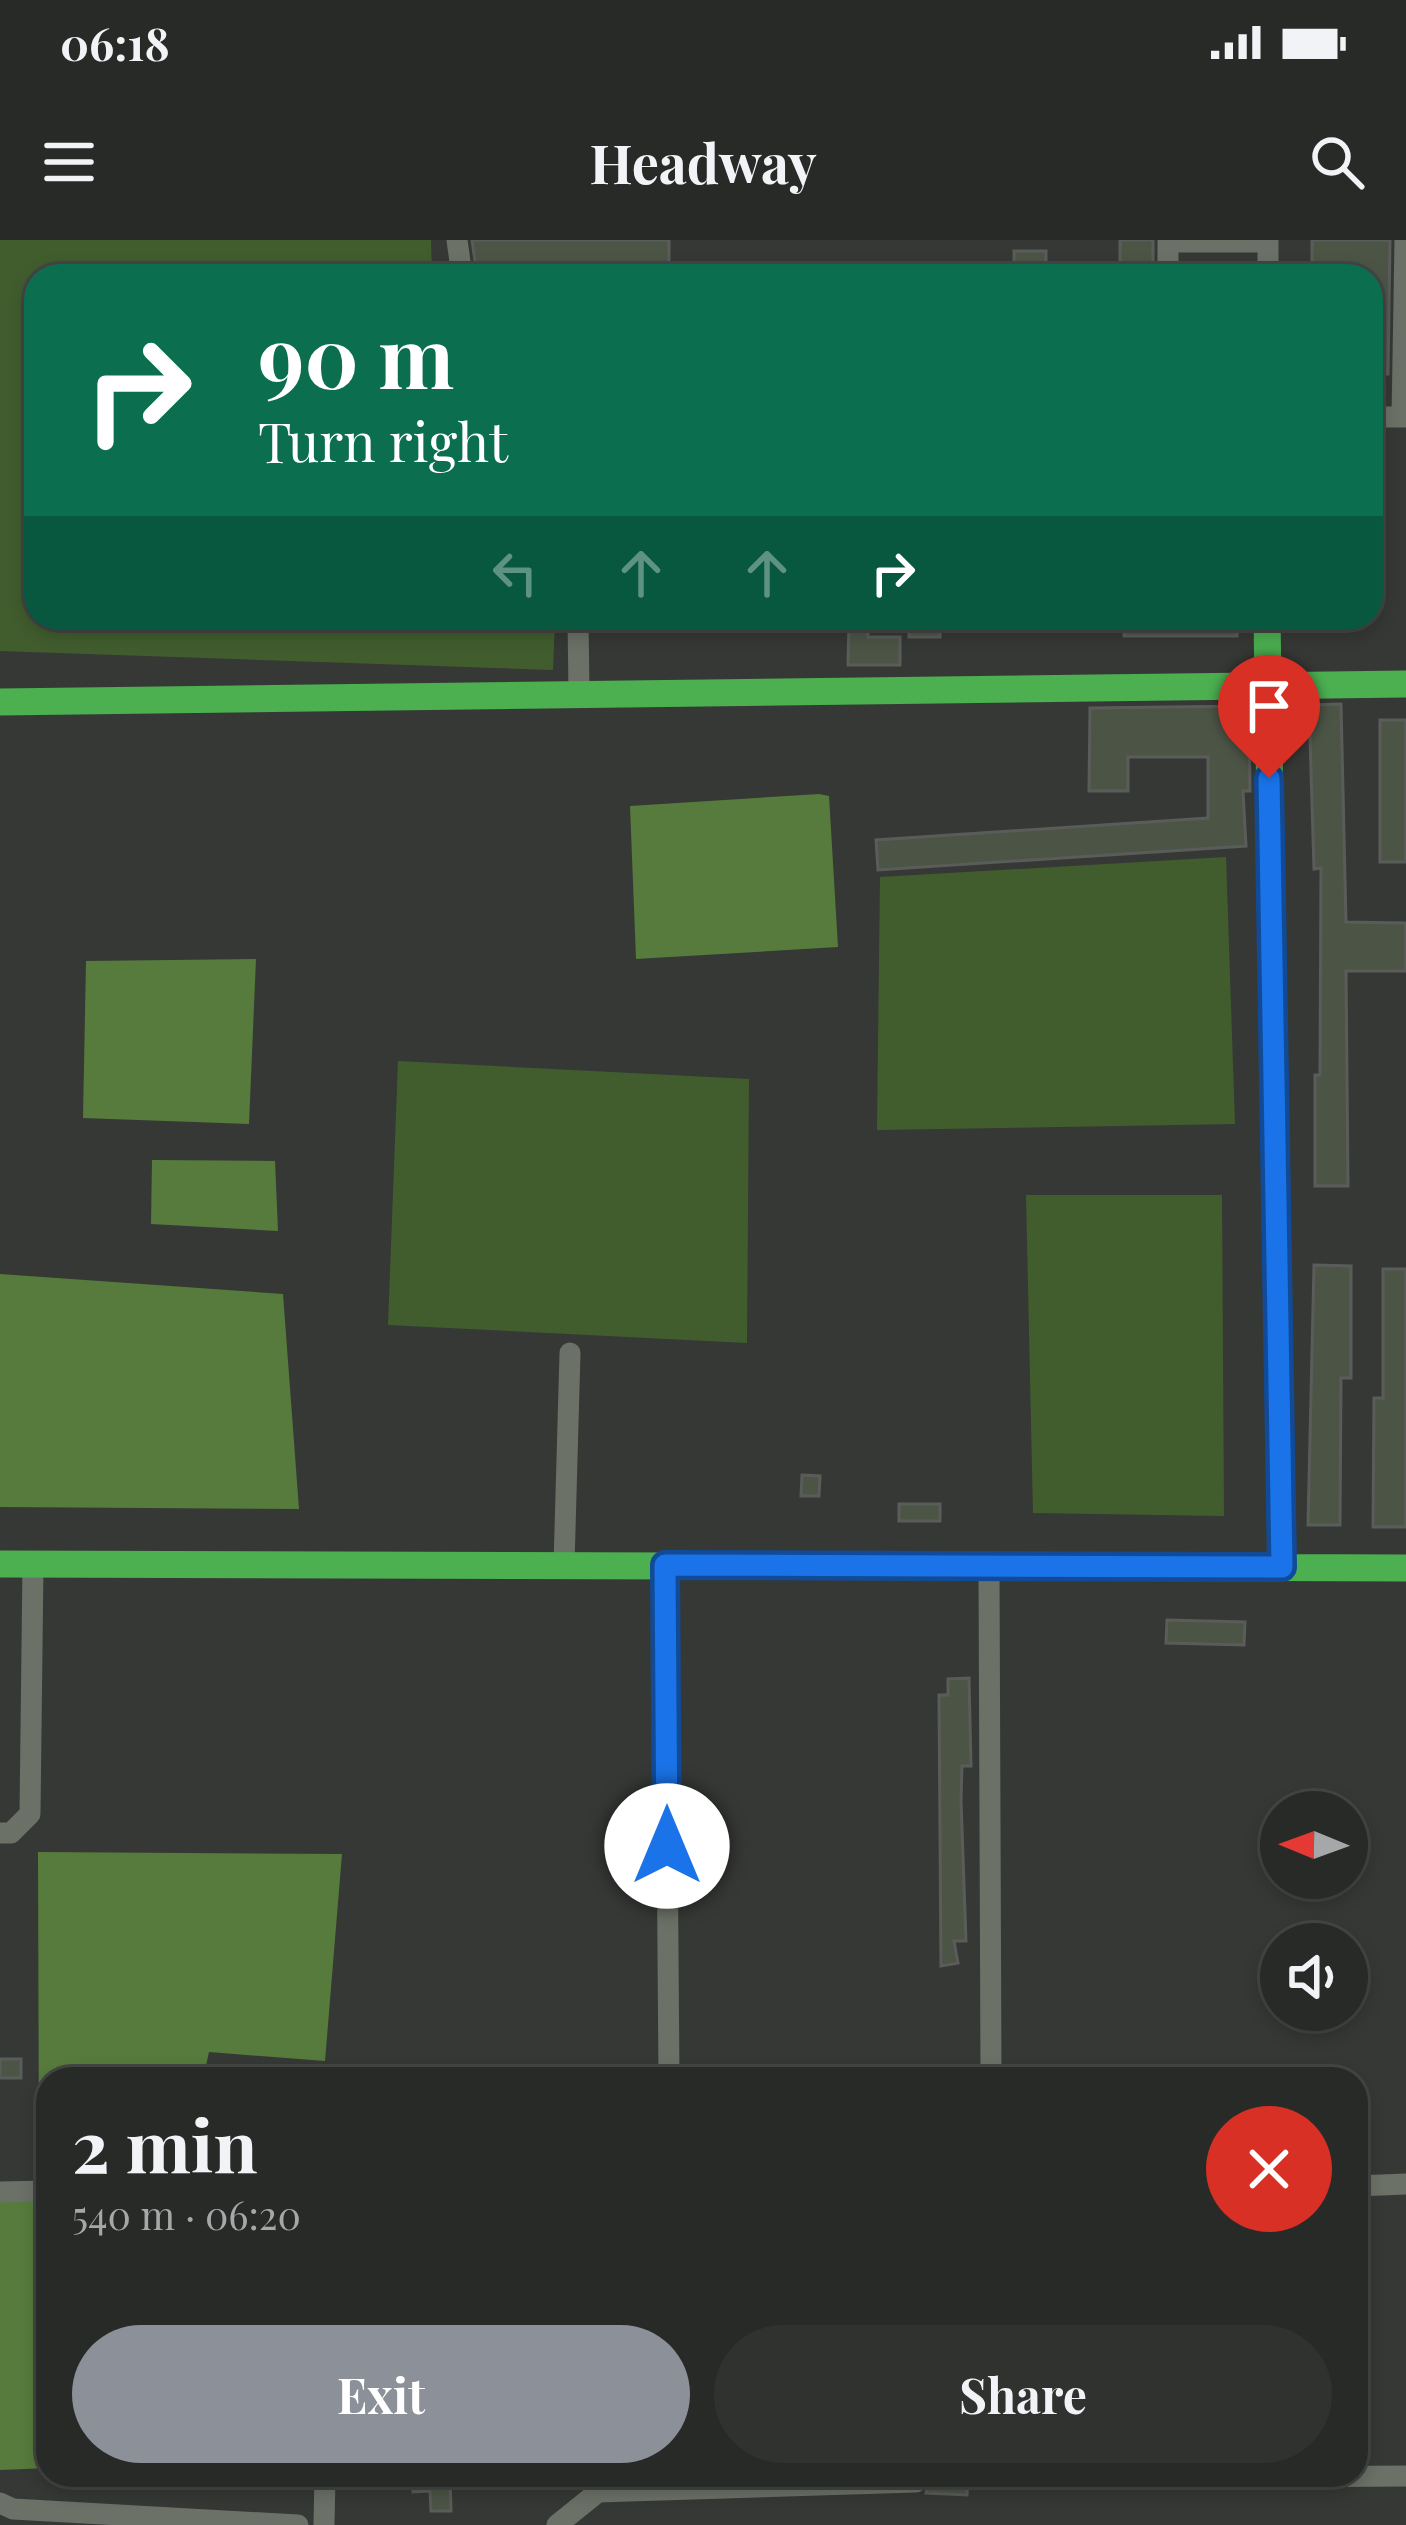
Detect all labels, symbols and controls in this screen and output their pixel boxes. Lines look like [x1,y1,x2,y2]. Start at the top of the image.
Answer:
text: 06:18 [60,12,170,72]
text: Headway [589,126,817,198]
icon: menu [36,129,102,195]
icon: search [1304,129,1370,195]
text: 90 m [258,298,454,410]
icon: right [60,312,216,468]
text: Turn right [258,405,508,477]
icon: left [482,540,548,606]
icon: ahead [608,540,674,606]
icon: ahead [734,540,800,606]
icon: right [860,540,926,606]
pin [1218,655,1320,778]
icon: arrive [1236,673,1302,739]
position arrow [604,1783,730,1909]
north arrow [1260,1791,1368,1899]
map controls [1260,1791,1368,2031]
button: sound [1260,1923,1368,2031]
text: 2 min [72,2095,258,2191]
button: close [1206,2106,1332,2232]
text: 540 m · 06:20 [72,2188,301,2240]
button: Exit [72,2325,690,2463]
button: Share [714,2325,1332,2463]

